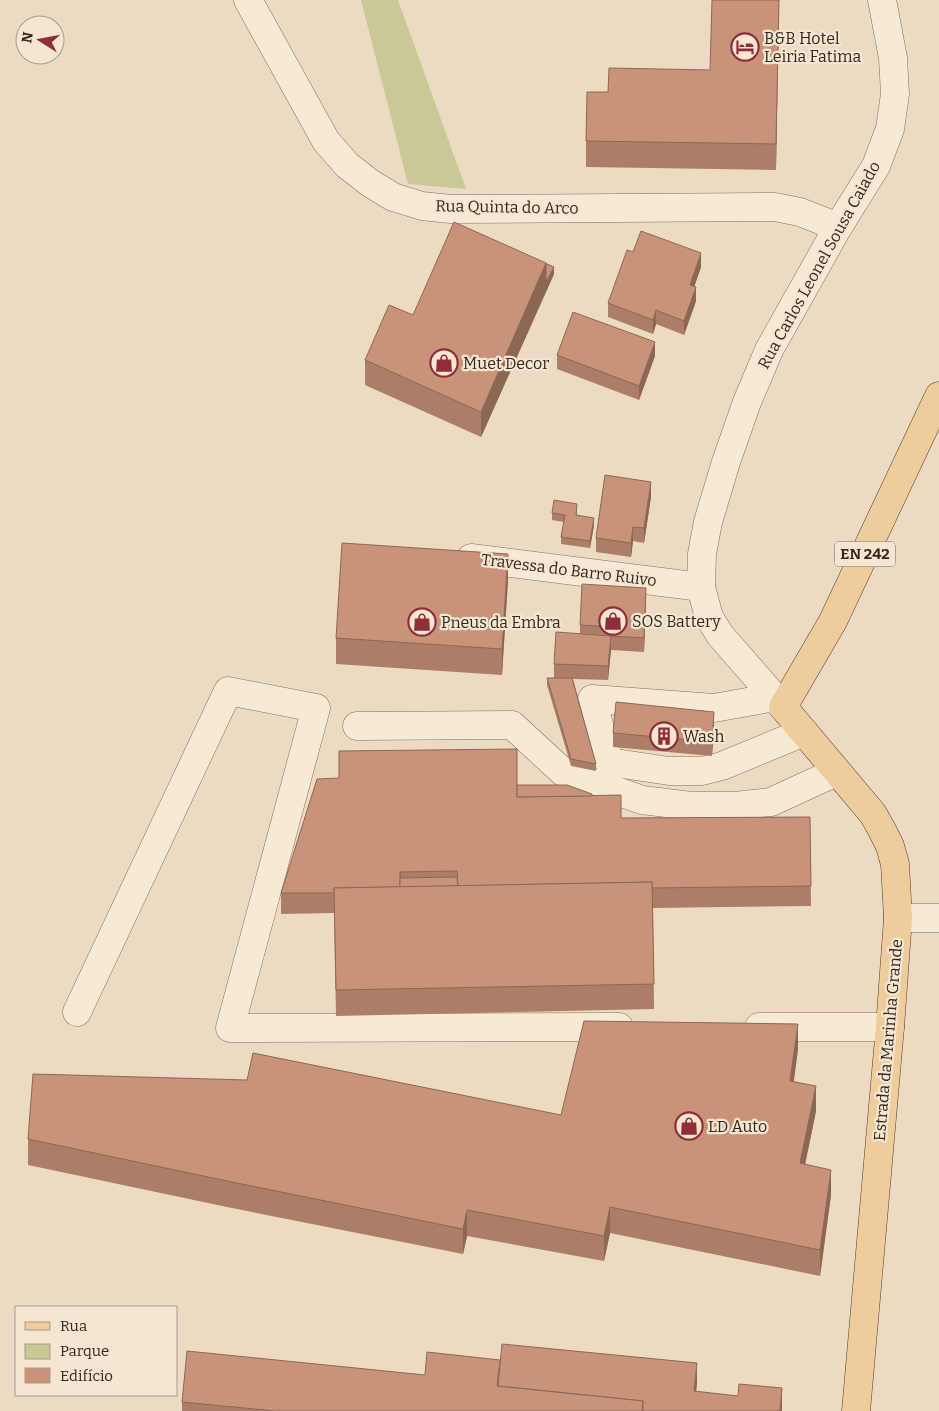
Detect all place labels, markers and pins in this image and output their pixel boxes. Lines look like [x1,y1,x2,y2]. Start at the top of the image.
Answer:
place label: B&B Hotel Leiria Fatima [764,29,862,66]
hotel icon: B&B Hotel Leiria Fatima [730,32,760,62]
shop icon: Muet Decor [429,348,459,378]
place label: Muet Decor [463,354,549,373]
shop icon: SOS Battery [598,606,628,636]
shop icon: Pneus da Embra [407,607,437,637]
place label: SOS Battery [632,612,721,631]
place label: Pneus da Embra [441,613,561,632]
building icon: Wash [649,721,679,751]
place label: Wash [683,727,724,746]
shop icon: LD Auto [674,1111,704,1141]
place label: LD Auto [708,1117,767,1136]

